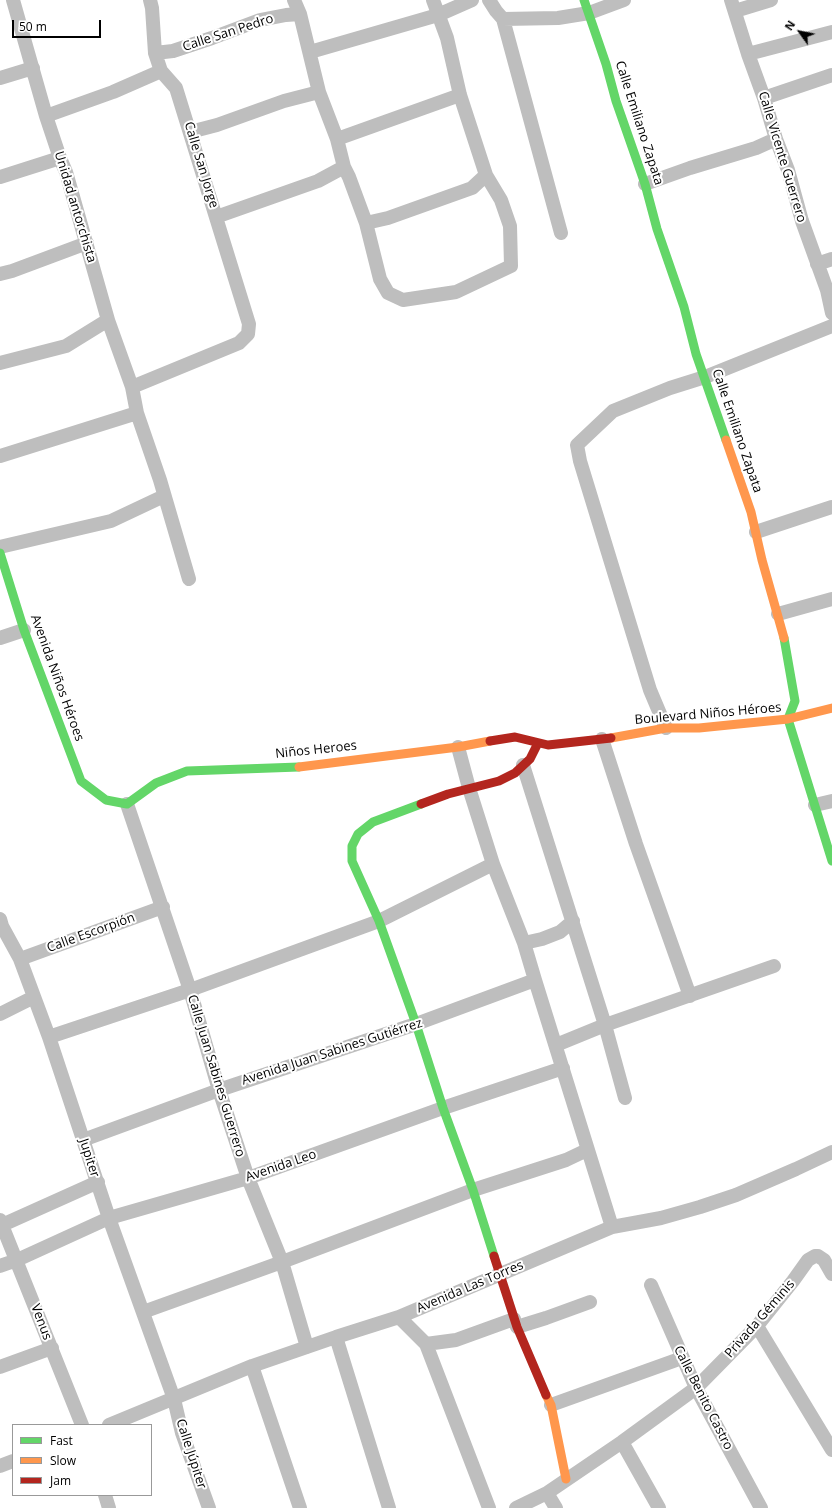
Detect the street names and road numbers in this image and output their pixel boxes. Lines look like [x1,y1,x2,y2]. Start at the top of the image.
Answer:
street label: Calle San Pedro [181,11,275,55]
street label: Calle Emiliano Zapata [612,59,666,187]
street label: Calle Vicente Guerrero [755,90,809,224]
street label: Calle San Jorge [180,120,222,210]
street label: Unidad antorchista [51,149,99,265]
street label: Calle Emiliano Zapata [708,367,766,495]
street label: Avenida Niños Héroes [27,612,87,744]
street label: Boulevard Niños Héroes [634,700,782,728]
street label: Niños Heroes [274,738,358,762]
street label: Calle Escorpión [45,910,137,956]
street label: Calle Juan Sabines Guerrero [184,993,248,1159]
street label: Avenida Juan Sabines Gutiérrez [240,1015,424,1089]
street label: Jupiter [75,1137,103,1179]
street label: Avenida Leo [244,1147,318,1185]
street label: Avenida Las Torres [414,1257,526,1317]
street label: Privada Géminis [722,1277,798,1361]
street label: Venus [27,1302,55,1342]
street label: Calle Benito Castro [670,1343,736,1453]
street label: Calle Júpiter [172,1417,210,1491]

